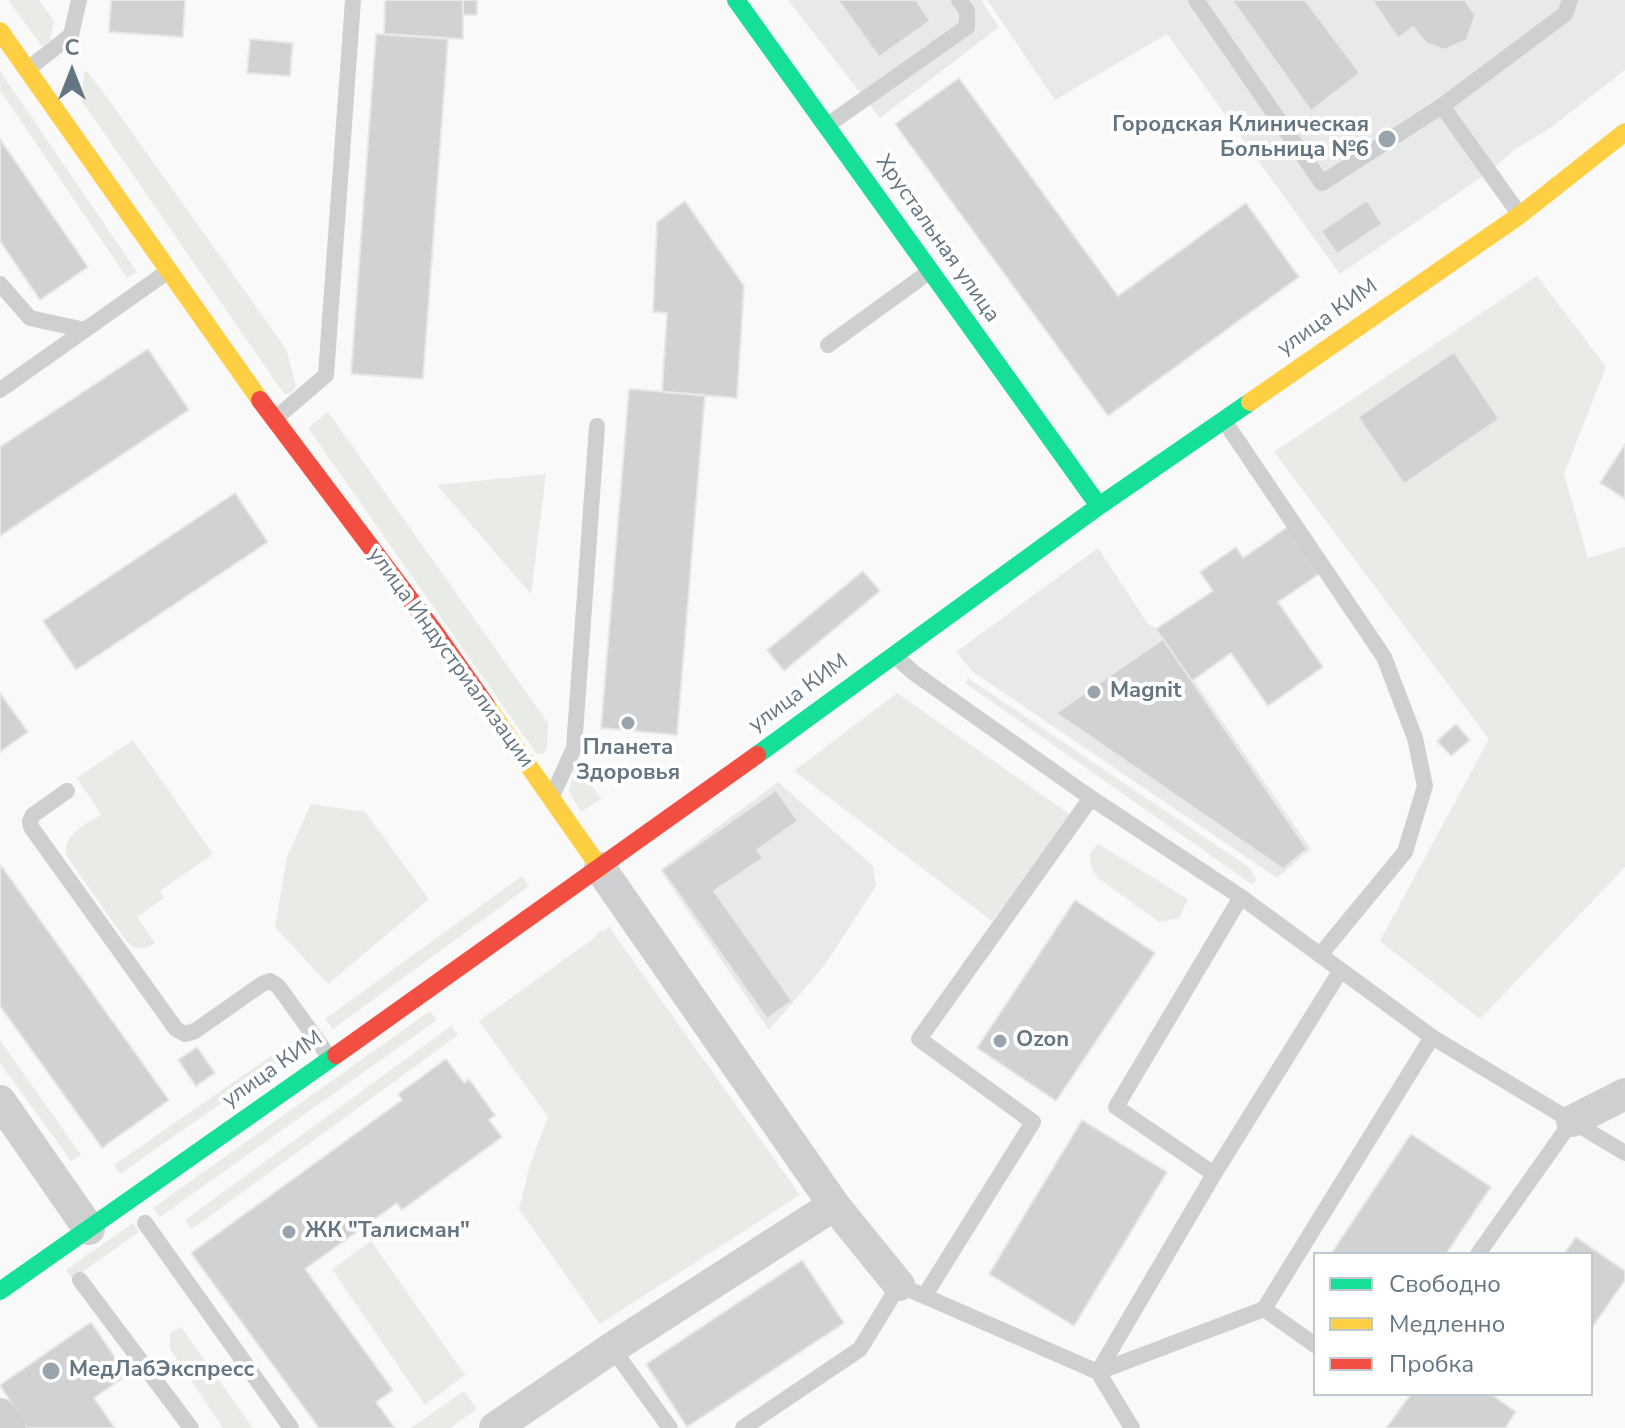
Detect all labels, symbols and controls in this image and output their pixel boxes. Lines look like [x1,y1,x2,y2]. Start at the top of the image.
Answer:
north arrow [32,32,112,112]
text: С [65,33,79,63]
place label: Городская Клиническая Больница №6 [1112,113,1369,164]
marker: Городская Клиническая Больница №6 [1376,128,1398,150]
street label: Хрустальная улица [869,150,1005,328]
street label: улица КИМ [1273,274,1383,362]
street label: улица Индустриализации [361,543,539,773]
street label: улица КИМ [744,649,854,739]
place label: Magnit [1110,679,1181,705]
marker: Magnit [1085,683,1103,701]
marker: Планета Здоровья [619,714,637,732]
place label: Планета Здоровья [576,736,680,788]
street label: улица КИМ [218,1026,328,1114]
place label: Ozon [1016,1028,1069,1054]
marker: Ozon [991,1032,1009,1050]
place label: ЖК "Талисман" [305,1219,470,1245]
marker: ЖК "Талисман" [280,1223,298,1241]
legend [1313,1252,1593,1396]
text: Свободно [1389,1268,1501,1300]
text: Медленно [1389,1308,1505,1340]
text: Пробка [1389,1348,1474,1380]
place label: МедЛабЭкспресс [69,1358,254,1384]
marker: МедЛабЭкспресс [40,1360,62,1382]

